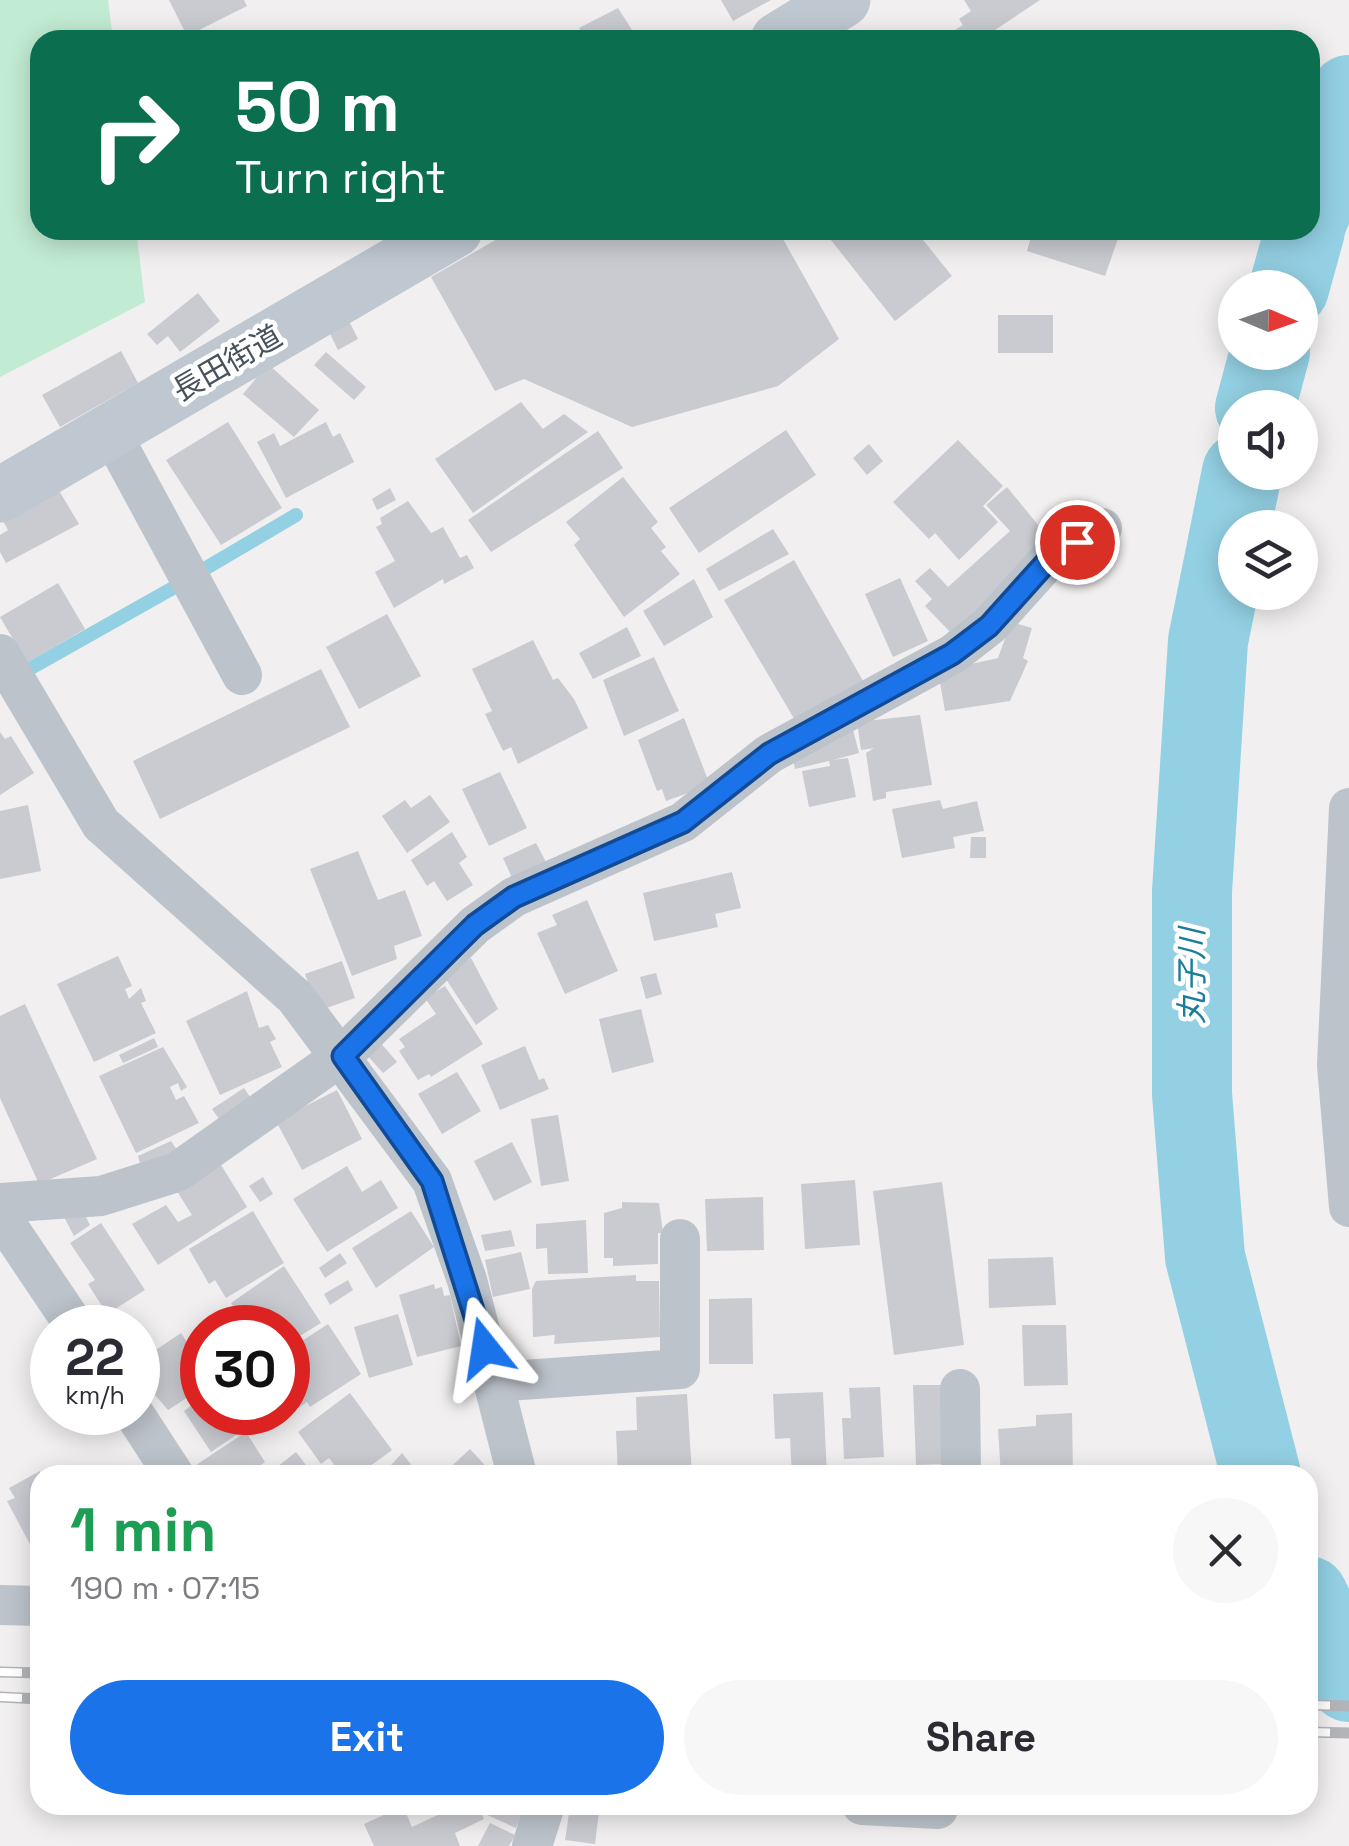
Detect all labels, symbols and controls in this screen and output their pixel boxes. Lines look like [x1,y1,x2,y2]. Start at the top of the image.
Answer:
text: 50 m [235,62,400,151]
icon: right [70,70,200,200]
text: Turn right [235,149,446,206]
north arrow [1218,270,1318,370]
map controls [1218,270,1318,610]
street label: 長田街道 [165,316,289,410]
button: sound [1218,390,1318,490]
pin [1035,500,1120,585]
button: layers [1218,510,1318,610]
icon: arrive [1050,515,1105,570]
water label: 丸子川 [1172,925,1212,1024]
position arrow [433,1296,537,1400]
speed limit sign: 30 [180,1305,310,1435]
text: 22 [65,1326,125,1390]
text: km/h [65,1379,125,1411]
text: 1 min [70,1492,217,1569]
button: close [1173,1498,1278,1603]
text: 190 m · 07:15 [70,1568,260,1608]
button: Exit [70,1680,664,1795]
button: Share [684,1680,1278,1795]

